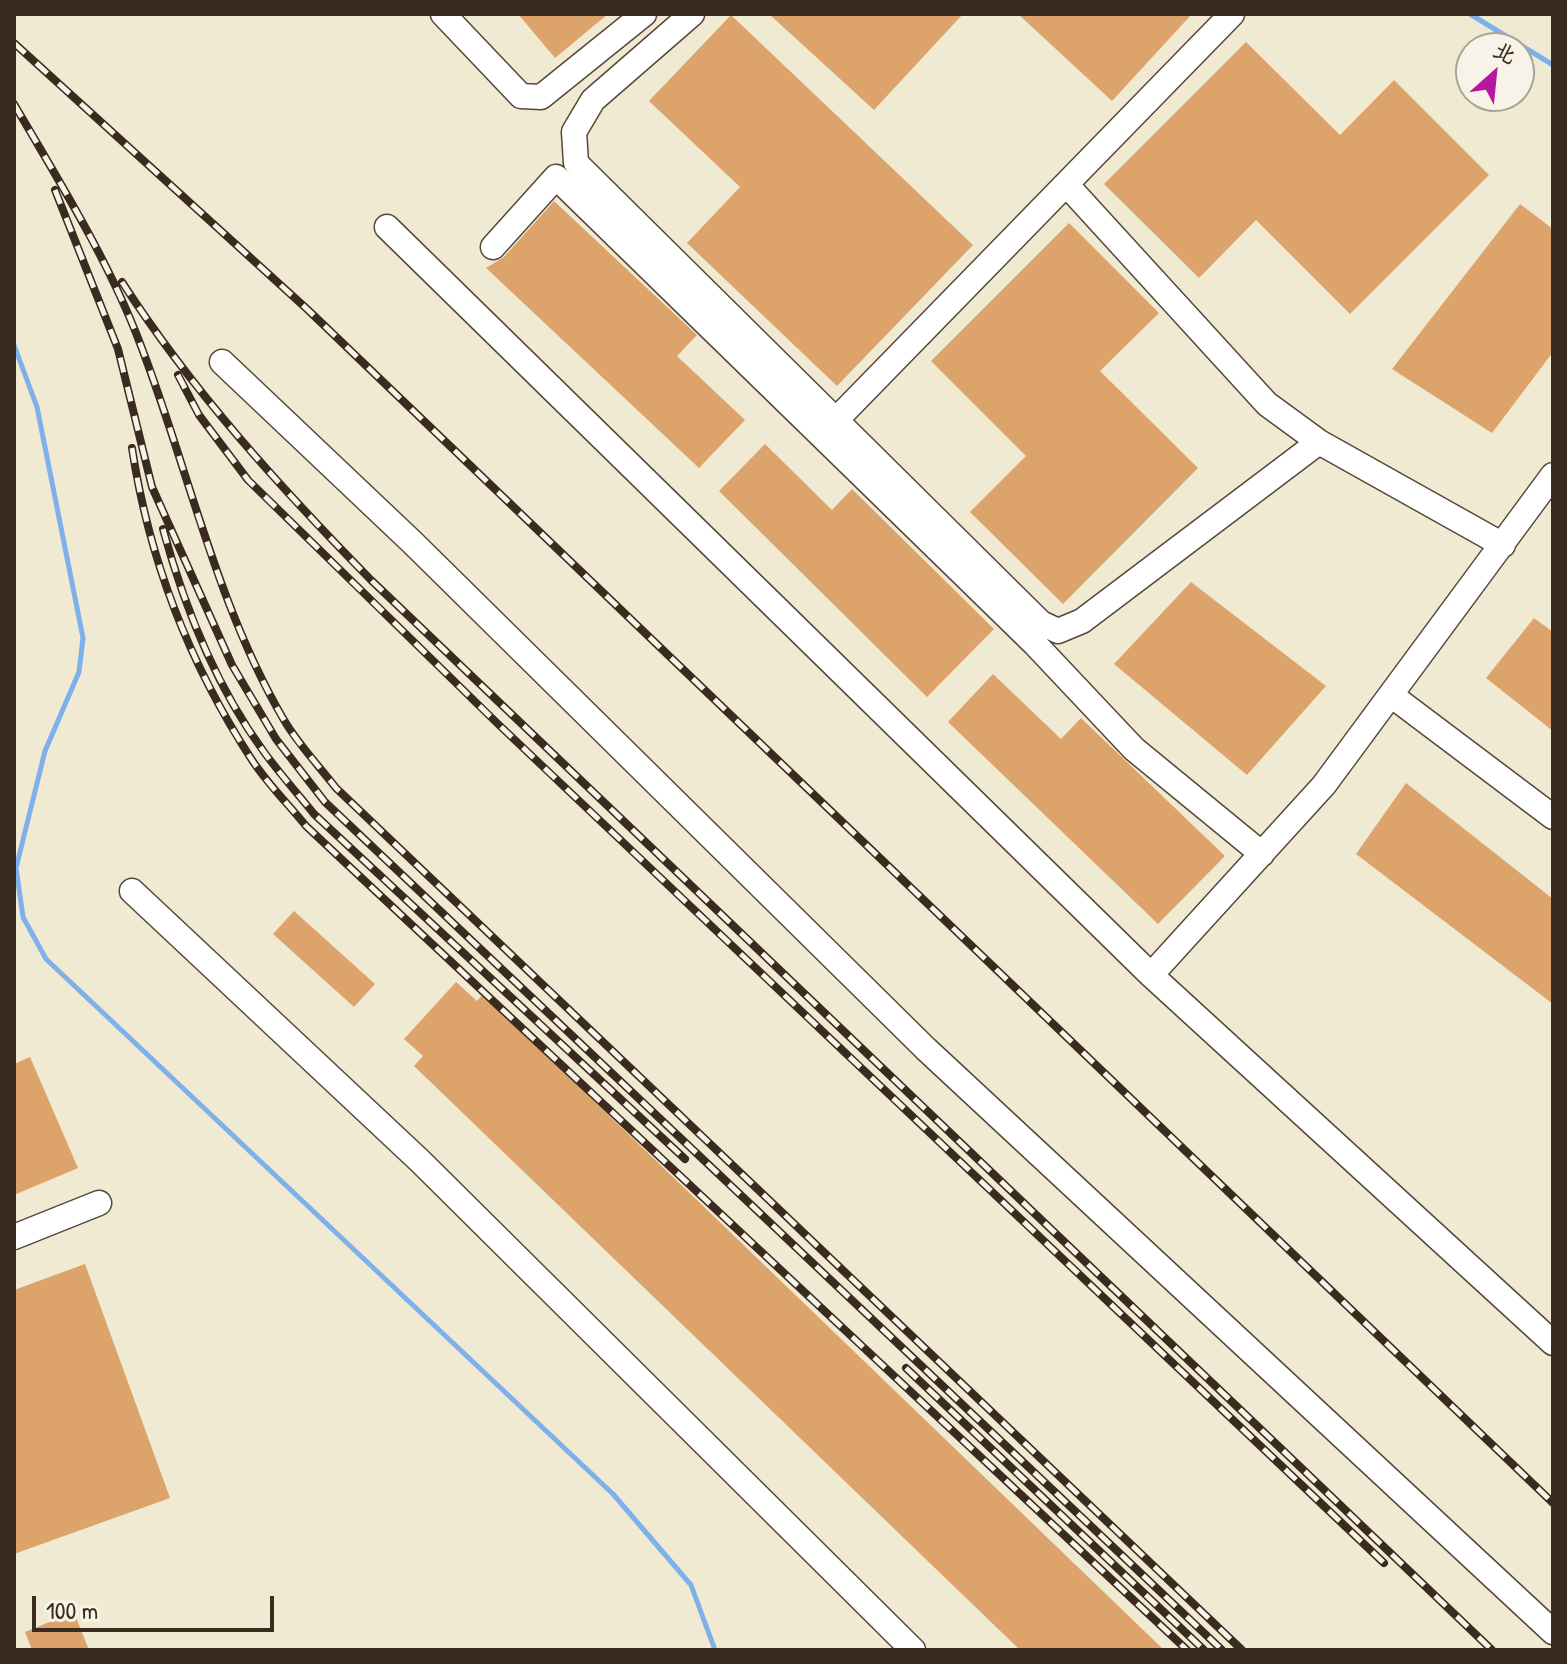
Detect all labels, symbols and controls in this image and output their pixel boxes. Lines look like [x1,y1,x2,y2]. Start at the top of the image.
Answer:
north arrow [1455,32,1535,112]
text: 北 [1488,34,1522,71]
scale bar [36,1580,278,1630]
text: 100 m [46,1594,98,1626]

